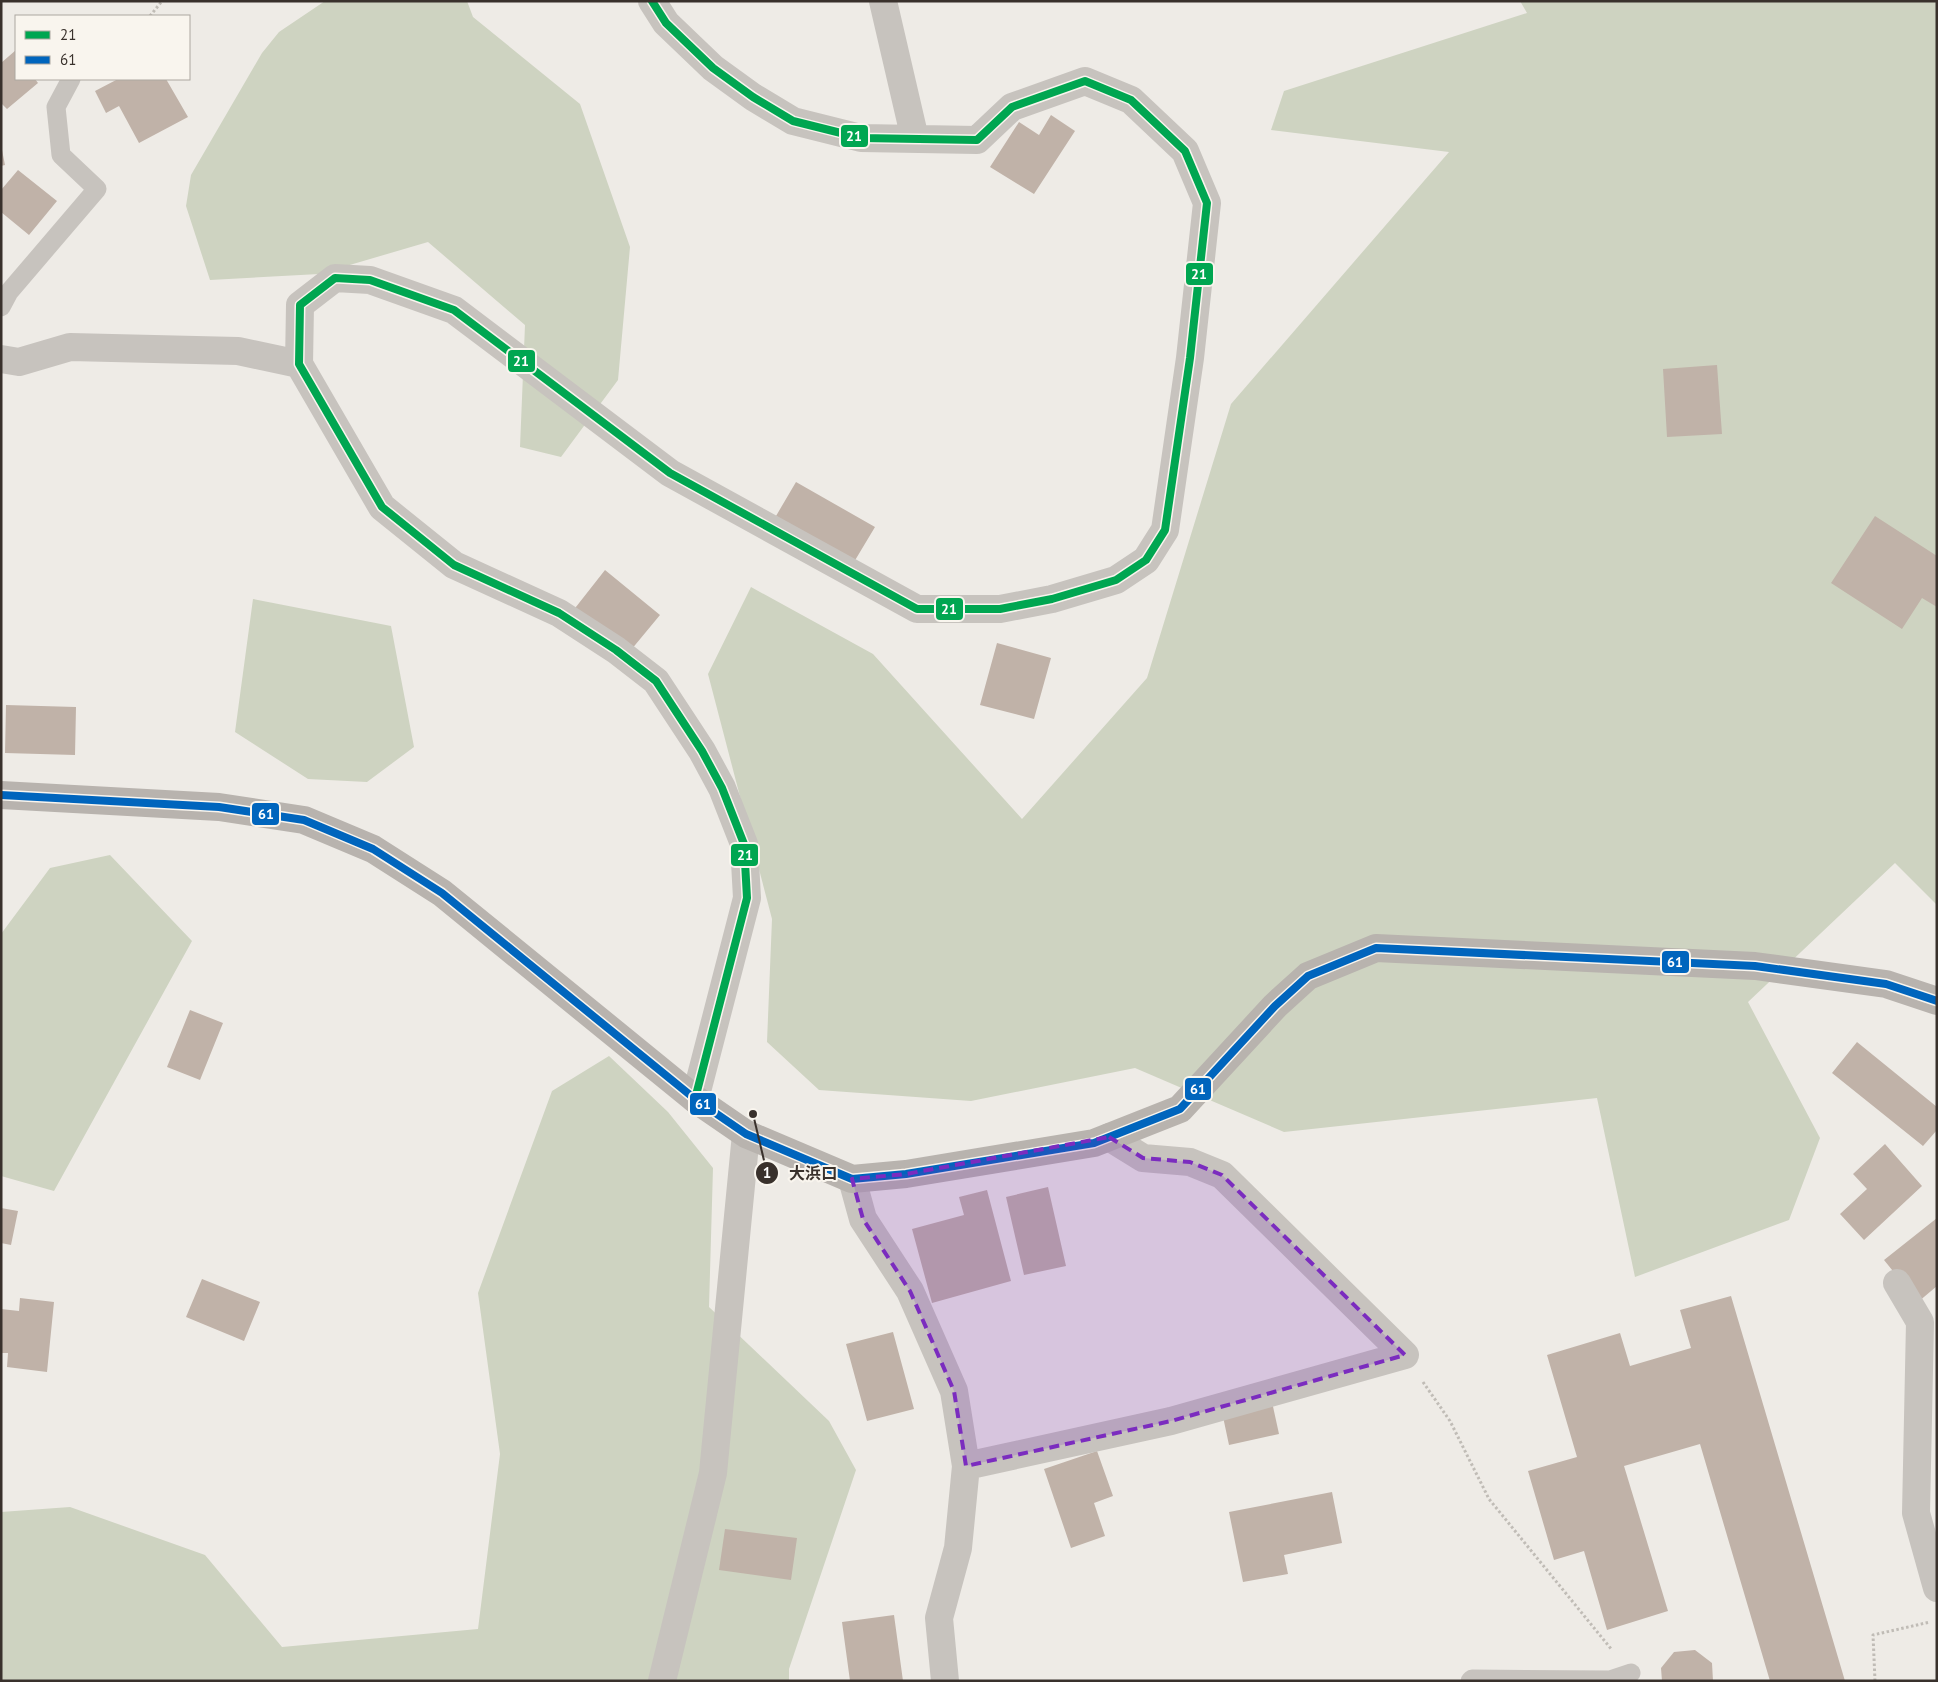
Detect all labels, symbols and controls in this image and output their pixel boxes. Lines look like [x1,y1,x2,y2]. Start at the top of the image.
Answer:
legend [15,15,190,80]
text: 21 [60,25,76,44]
text: 61 [60,50,76,69]
line badge: 21 [840,124,869,148]
text: 21 [846,127,862,145]
line badge: 21 [1185,262,1214,286]
text: 21 [1191,265,1207,283]
line badge: 21 [507,349,536,373]
text: 21 [513,352,529,370]
line badge: 21 [935,597,964,621]
text: 21 [941,600,957,618]
line badge: 61 [251,802,280,826]
text: 61 [258,805,274,823]
line badge: 21 [730,843,759,867]
text: 21 [737,846,753,864]
line badge: 61 [1661,950,1690,974]
text: 61 [1667,953,1683,971]
line badge: 61 [1184,1077,1212,1101]
text: 61 [1190,1080,1206,1098]
line badge: 61 [689,1092,717,1116]
text: 61 [695,1095,711,1113]
callout: 大浜口 [754,1158,847,1189]
text: 1 [763,1163,771,1182]
text: 大浜口 [789,1163,837,1183]

